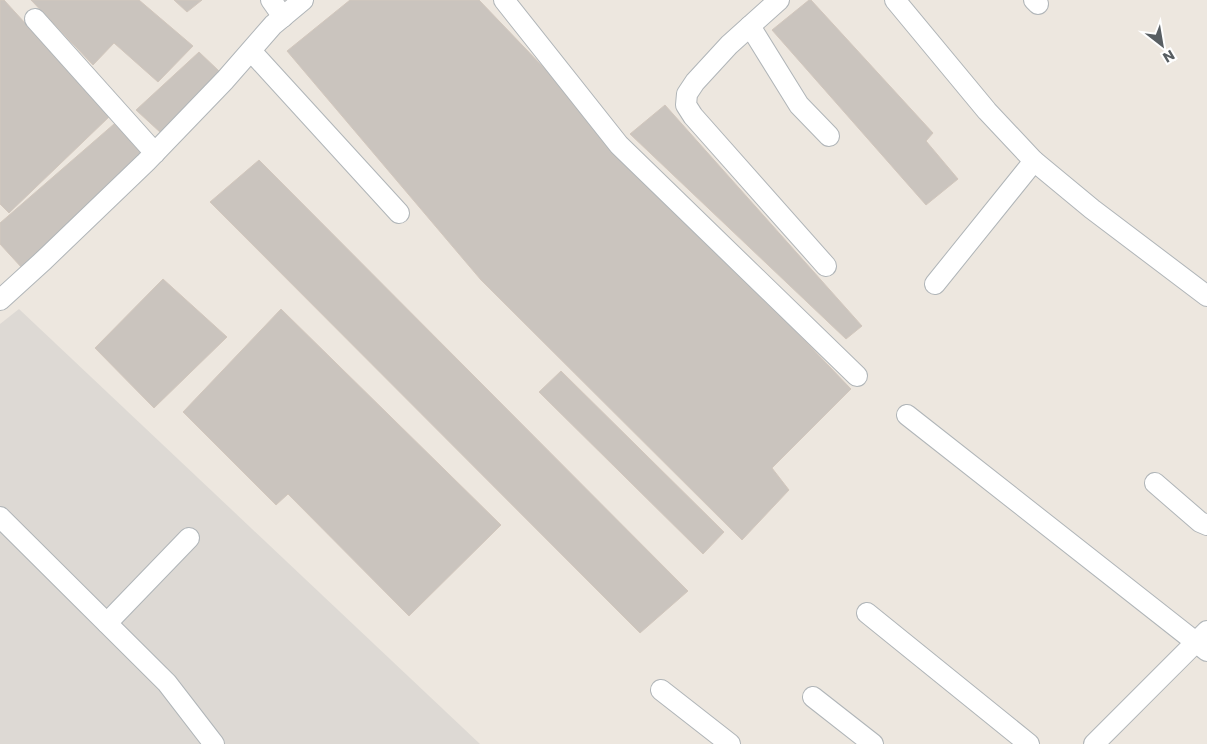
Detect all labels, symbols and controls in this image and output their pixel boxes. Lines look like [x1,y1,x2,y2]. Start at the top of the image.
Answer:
north arrow [1137,20,1187,70]
text: N [1159,45,1178,67]

